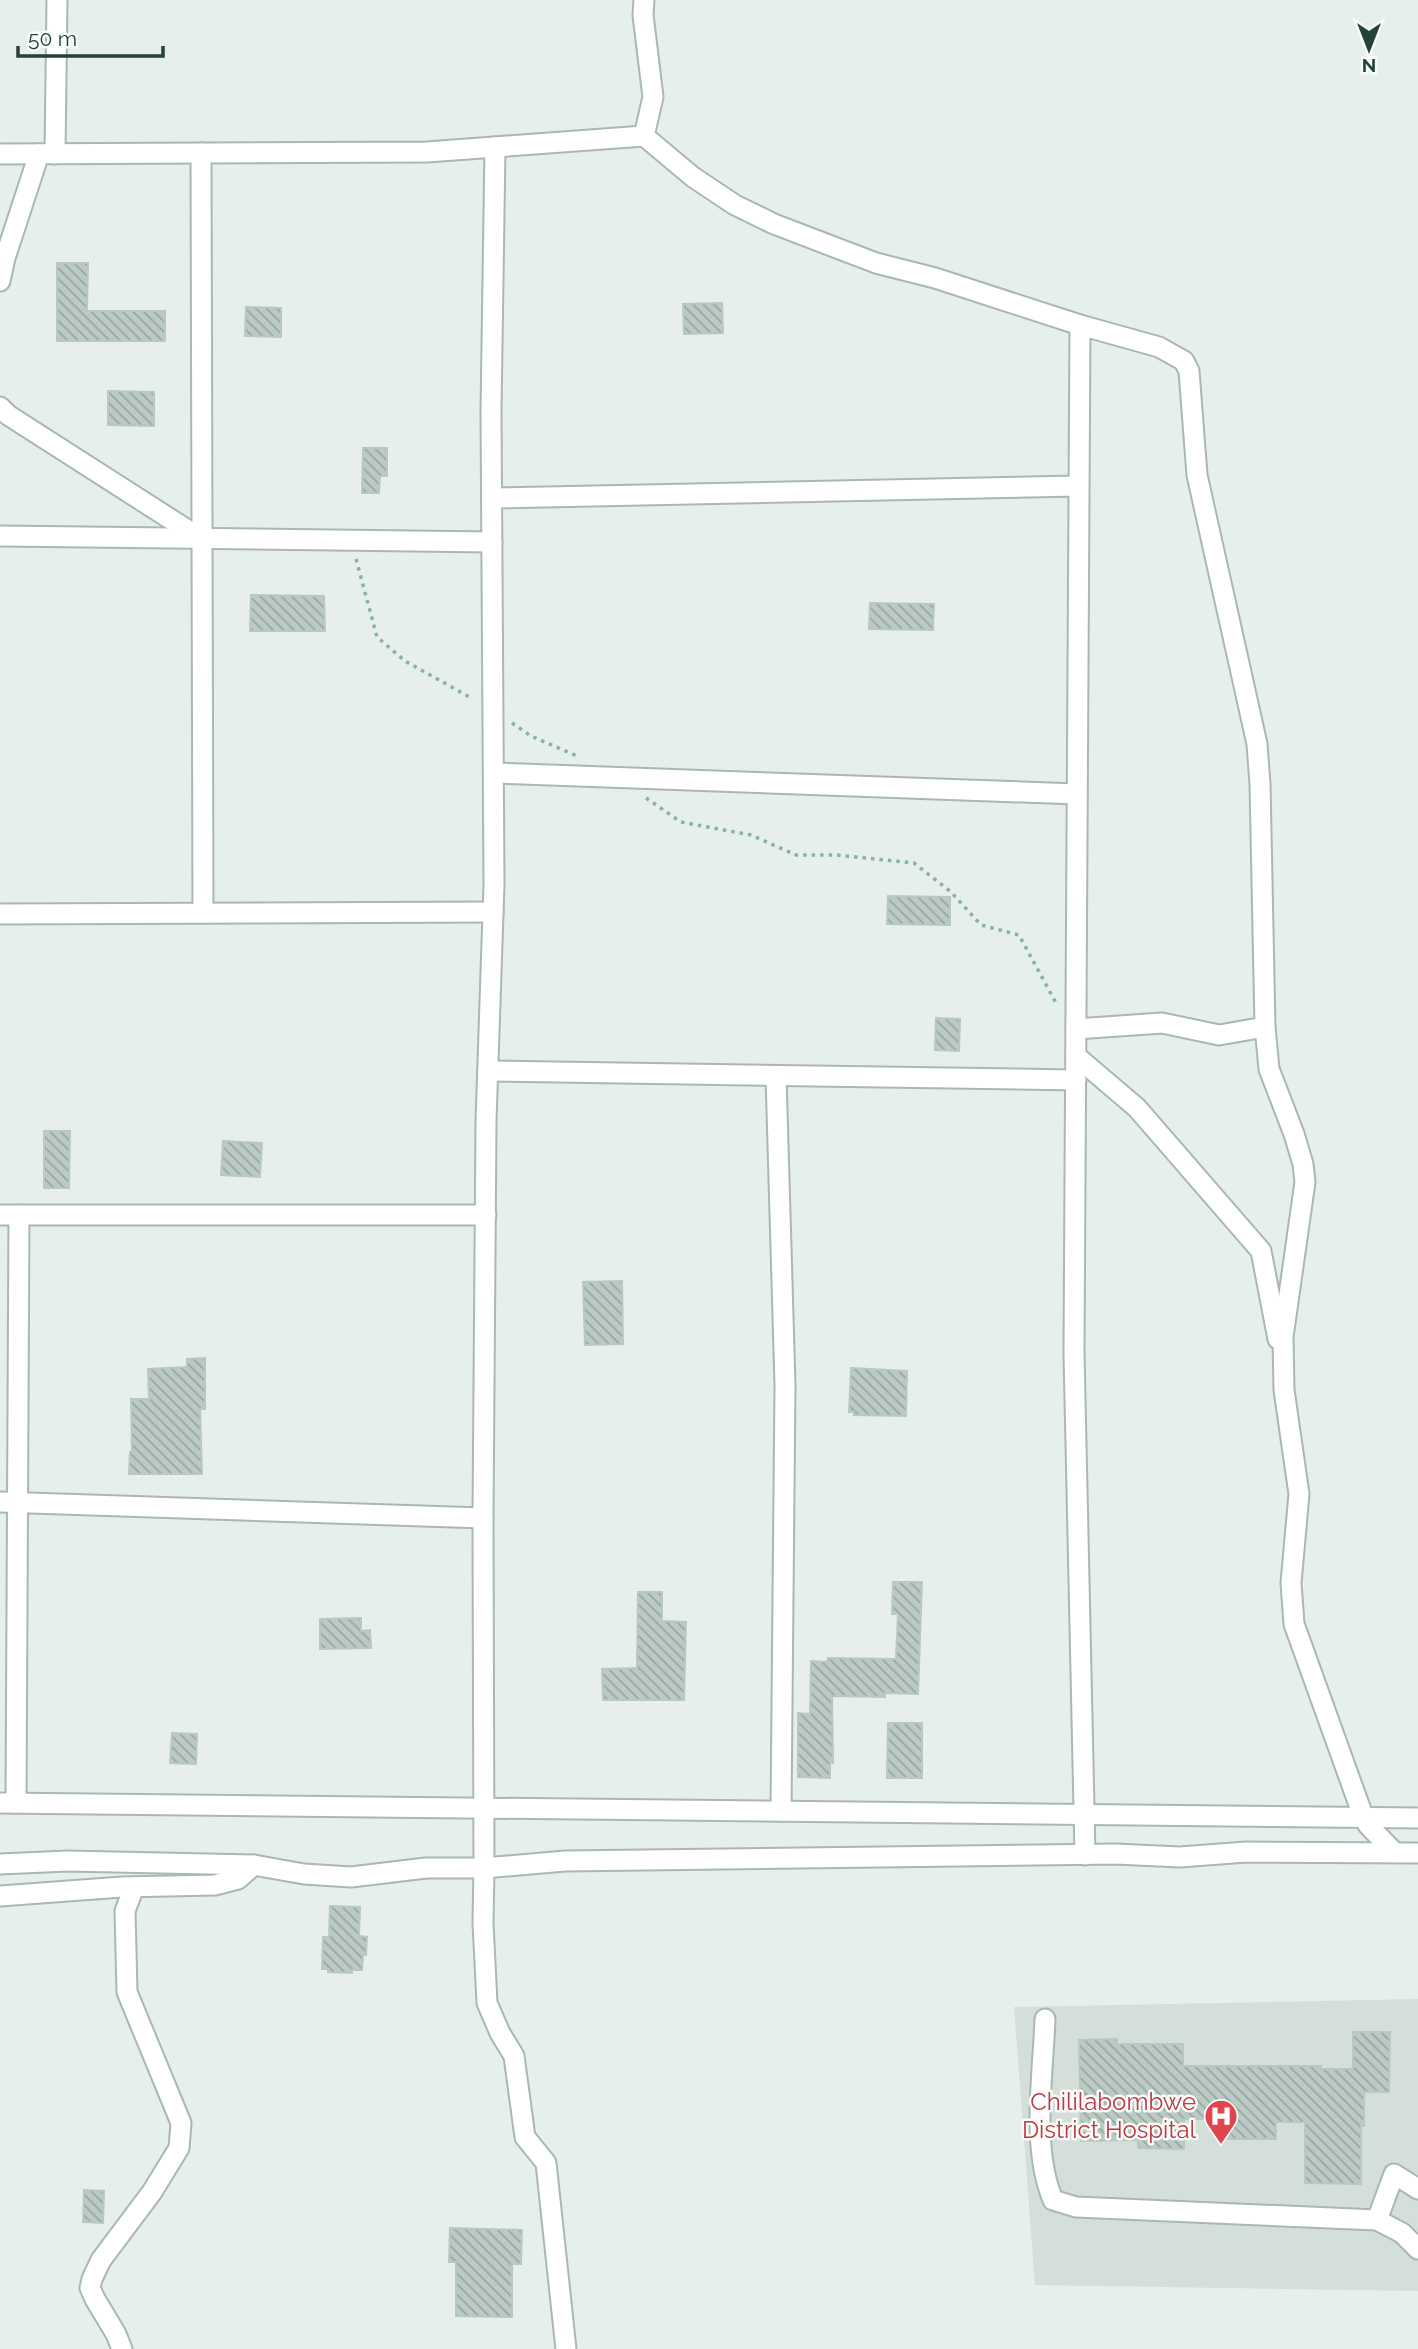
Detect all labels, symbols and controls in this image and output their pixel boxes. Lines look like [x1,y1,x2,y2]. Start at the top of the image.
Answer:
scale bar [18,14,163,58]
north arrow [1334,14,1404,84]
text: 50 m [28,26,77,51]
text: N [1362,55,1376,77]
place label: Chililabombwe District Hospital [1022,2087,1196,2144]
hospital icon: Chililabombwe District Hospital [1202,2097,1240,2146]

